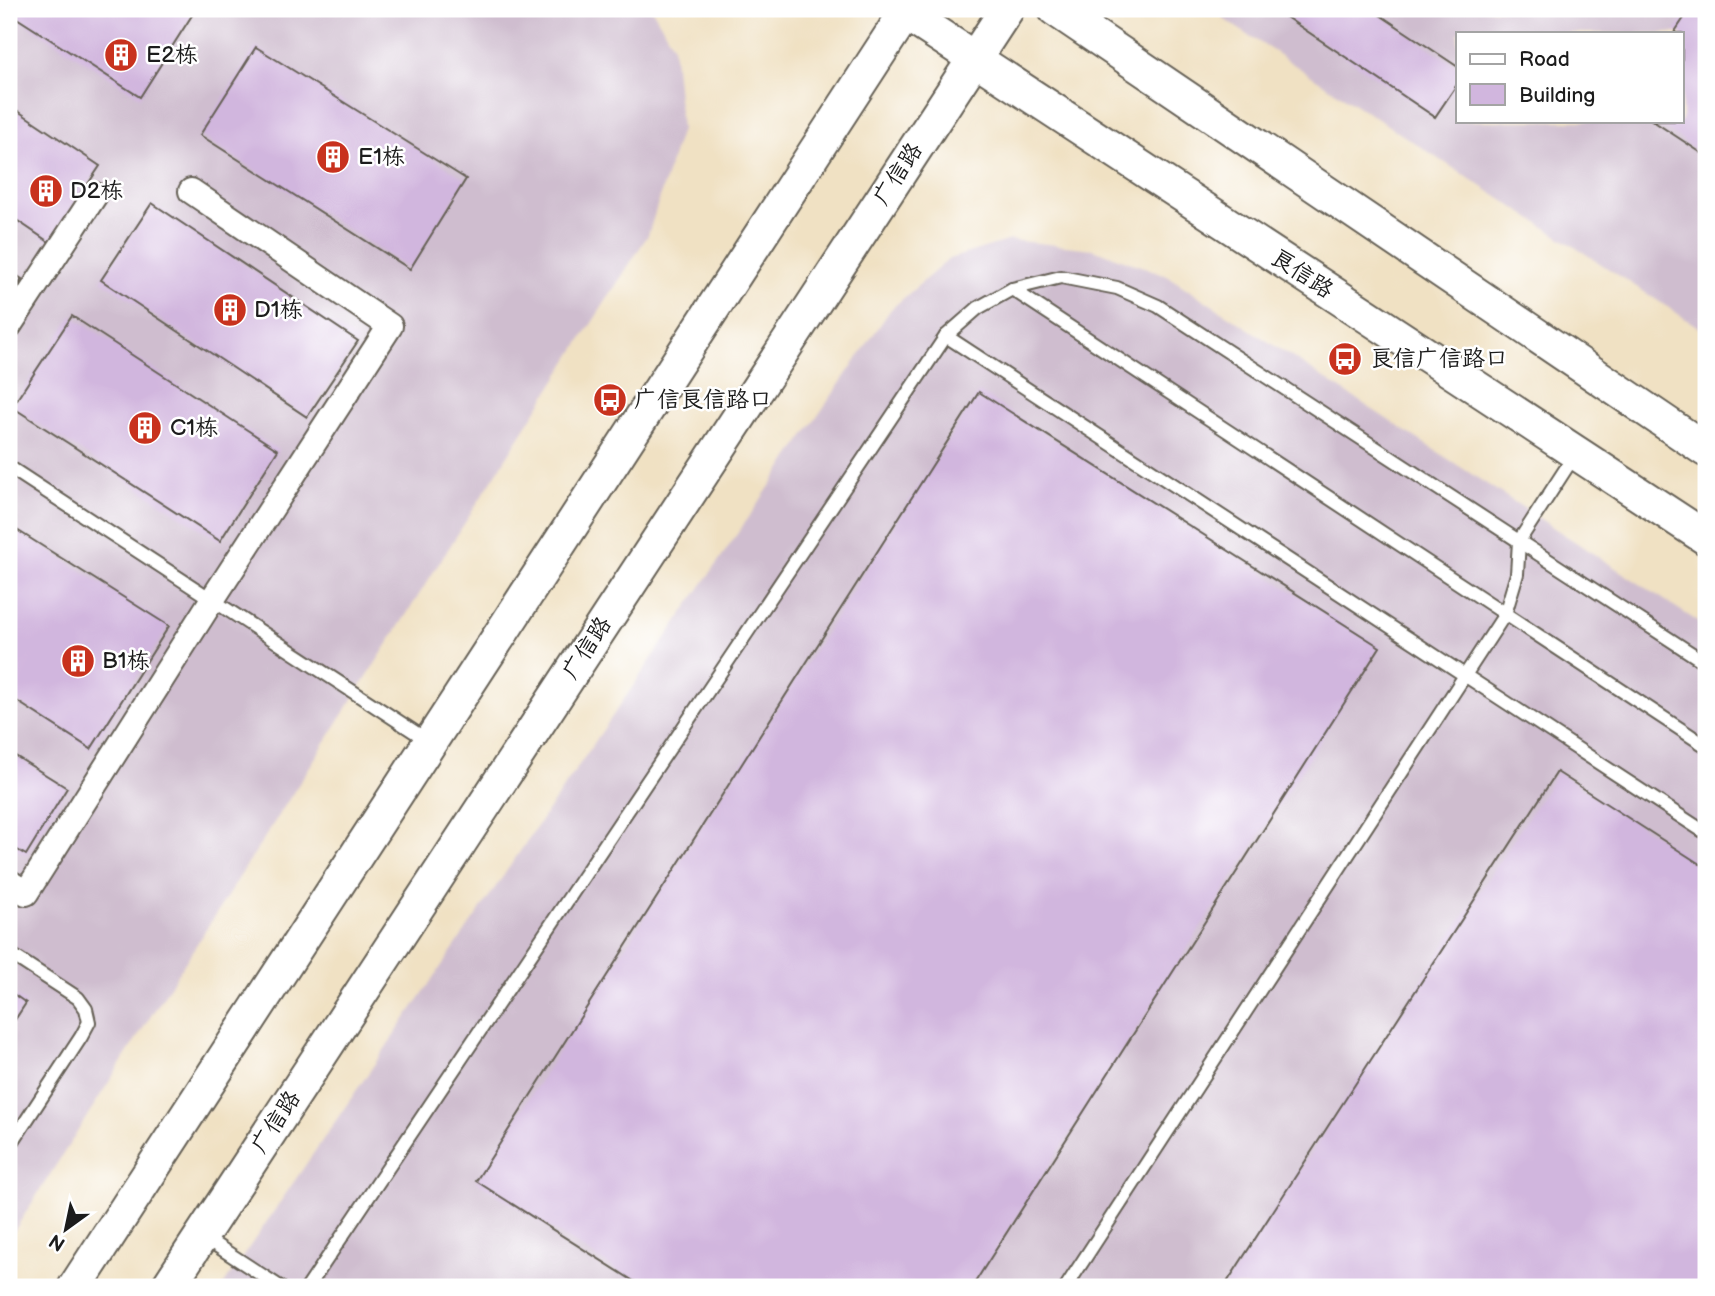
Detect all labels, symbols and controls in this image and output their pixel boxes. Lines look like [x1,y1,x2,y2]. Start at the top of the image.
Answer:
legend [1456,32,1684,122]
building icon: E2栋 [102,36,140,74]
place label: E2栋 [146,41,198,69]
text: Road [1519,47,1570,72]
text: Building [1519,83,1595,108]
street label: 广信路 [867,137,929,211]
building icon: E1栋 [314,138,352,176]
place label: E1栋 [358,143,405,171]
building icon: D2栋 [27,172,65,210]
place label: D2栋 [70,177,123,205]
street label: 良信路 [1265,243,1339,305]
building icon: D1栋 [211,291,249,329]
place label: D1栋 [254,296,303,324]
bus stop icon: 良信广信路口 [1326,340,1364,378]
place label: 良信广信路口 [1370,345,1508,373]
bus stop icon: 广信良信路口 [591,381,629,419]
place label: 广信良信路口 [634,386,772,414]
building icon: C1栋 [126,409,164,447]
place label: C1栋 [170,414,218,442]
street label: 广信路 [556,611,618,685]
building icon: B1栋 [59,642,97,680]
place label: B1栋 [102,647,150,675]
street label: 广信路 [245,1085,307,1159]
north arrow [32,1194,102,1264]
text: N [45,1228,70,1256]

